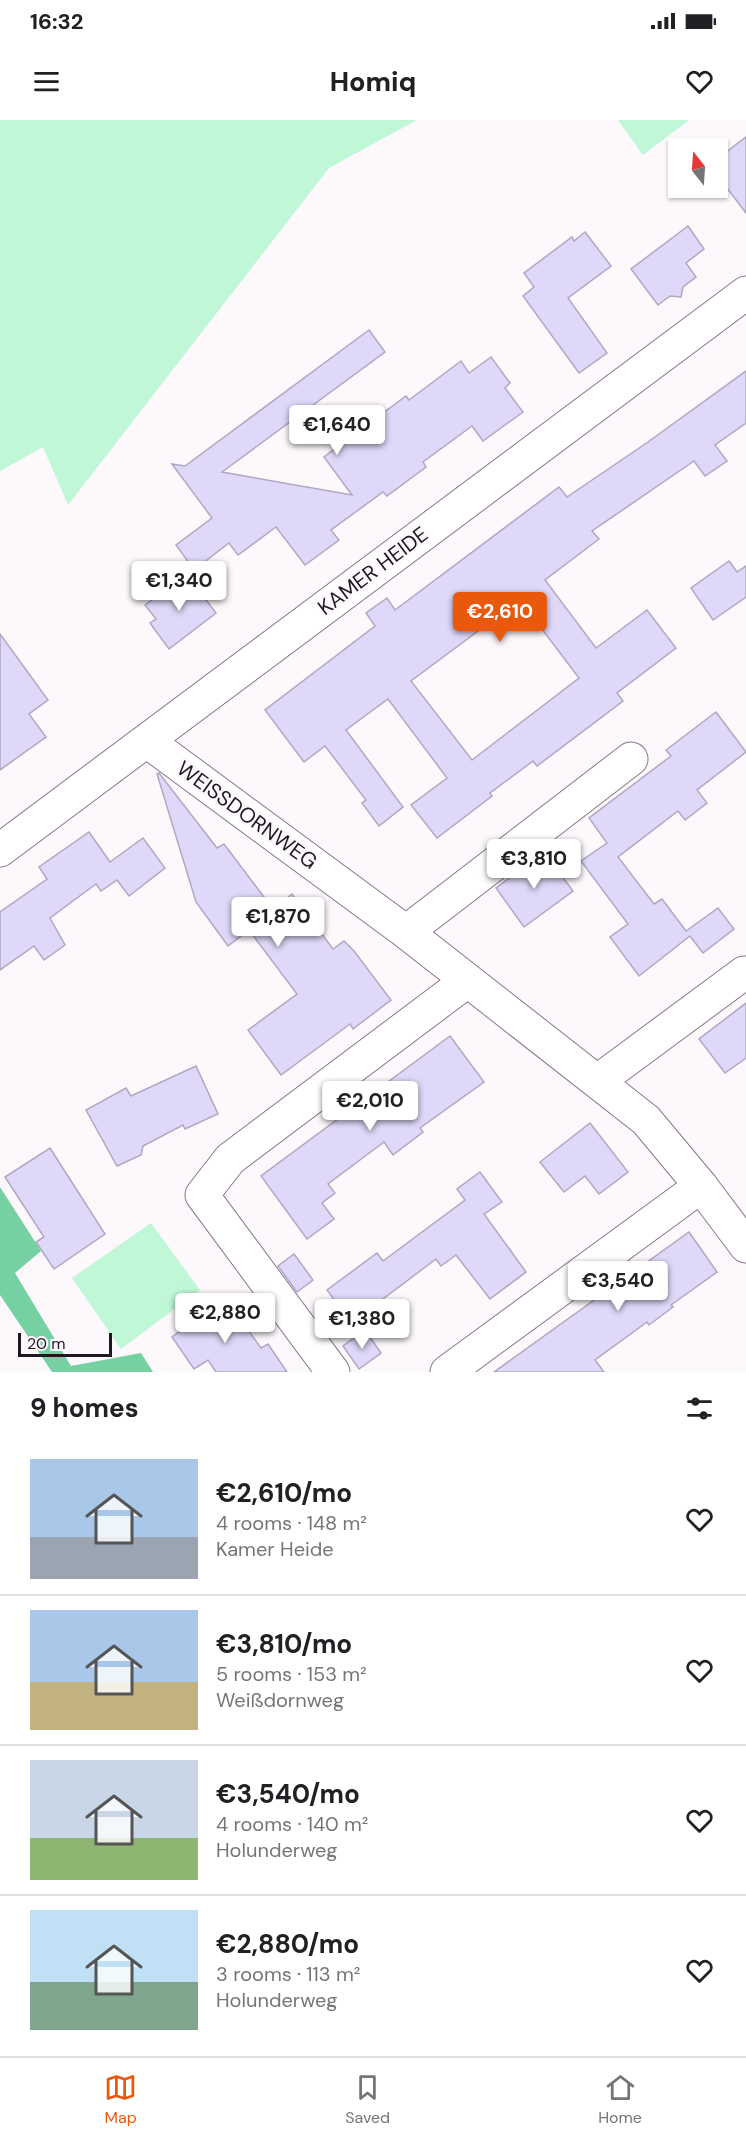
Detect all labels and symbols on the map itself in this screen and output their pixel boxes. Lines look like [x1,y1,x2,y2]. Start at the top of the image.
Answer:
north arrow [668,138,728,198]
pin: €1,640 [288,405,386,456]
street label: KAMER HEIDE [312,520,434,622]
pin: €1,340 [130,561,228,612]
pin: €2,610 [451,592,549,643]
street label: WEISSDORNWEG [171,755,323,875]
pin: €3,810 [485,839,583,890]
pin: €1,870 [229,897,327,948]
pin: €2,010 [321,1081,419,1132]
pin: €3,540 [569,1261,667,1312]
pin: €2,880 [176,1293,274,1344]
pin: €1,380 [313,1299,411,1350]
scale bar [18,1330,112,1358]

